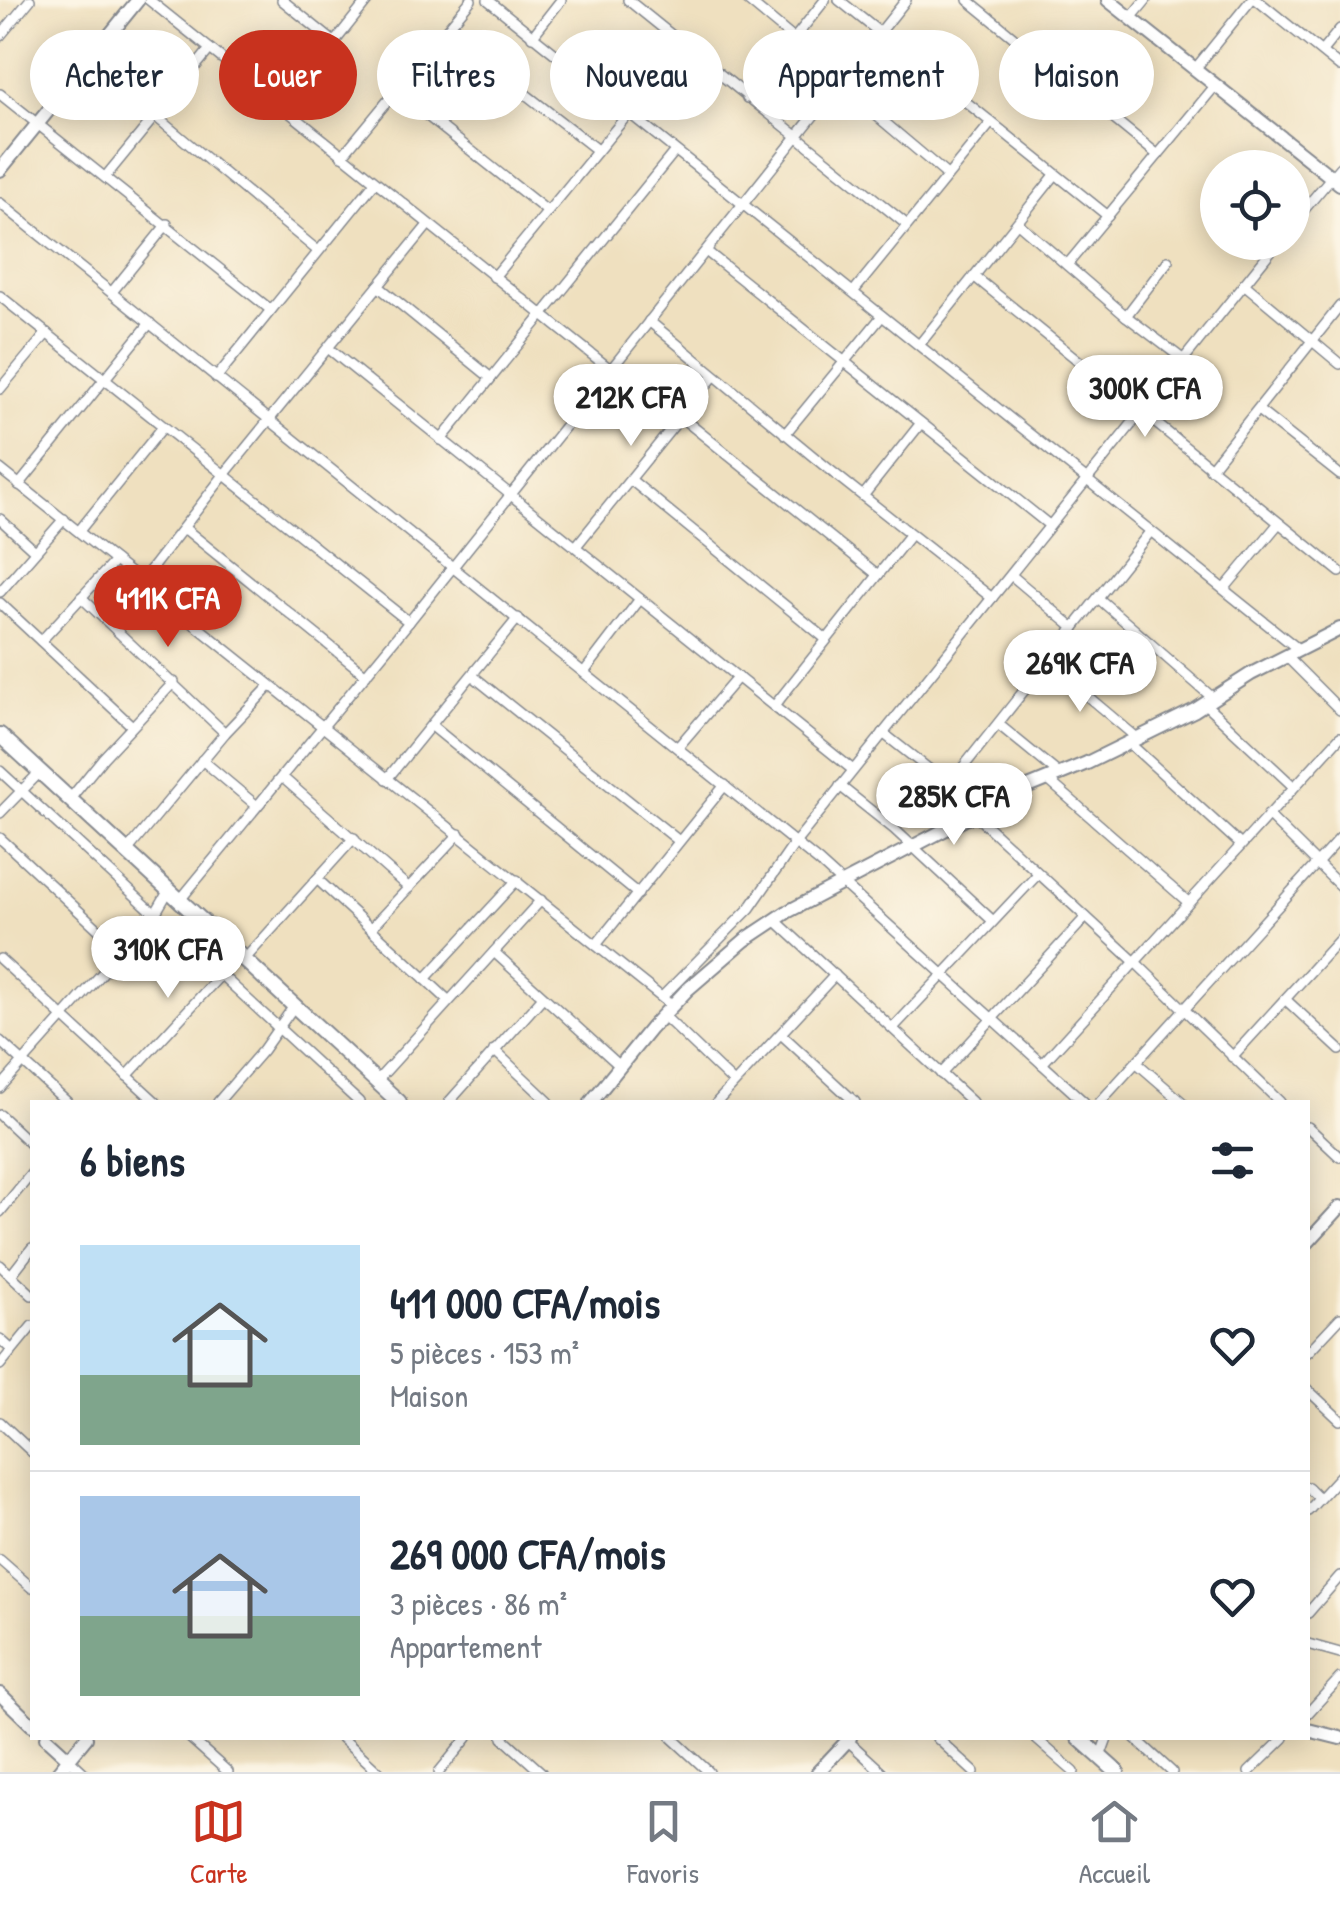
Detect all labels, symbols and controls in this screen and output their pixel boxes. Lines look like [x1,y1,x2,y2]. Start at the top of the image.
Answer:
chip: Acheter [30,30,199,120]
chip: Louer [219,30,357,120]
chip: Filtres [377,30,530,120]
chip: Nouveau [550,30,723,120]
chip: Appartement [743,30,979,120]
chip: Maison [999,30,1154,120]
map controls [1200,150,1310,260]
button: locate [1200,150,1310,260]
pin: 300K CFA [1042,355,1248,440]
pin: 212K CFA [528,364,734,449]
text: 300K CFA [1089,366,1201,409]
text: 212K CFA [576,375,686,418]
pin: 411K CFA [65,565,271,650]
text: 411K CFA [116,576,220,619]
pin: 269K CFA [977,630,1183,715]
text: 269K CFA [1026,641,1134,684]
pin: 285K CFA [851,763,1057,848]
text: 285K CFA [898,774,1010,817]
pin: 310K CFA [65,916,271,1001]
text: 310K CFA [113,927,223,970]
text: 6 biens [80,1132,185,1189]
icon: filters [1205,1133,1260,1188]
text: 411 000 CFA/mois [390,1274,660,1331]
icon: home [160,1285,280,1405]
icon: heart [1205,1318,1260,1373]
text: 5 pièces · 153 m² [390,1331,579,1374]
text: Maison [390,1374,468,1417]
text: 269 000 CFA/mois [390,1525,666,1582]
icon: home [160,1536,280,1656]
icon: heart [1205,1569,1260,1624]
text: 3 pièces · 86 m² [390,1582,567,1625]
text: Appartement [390,1625,542,1668]
tab: Carte [190,1794,248,1892]
tab: Favoris [627,1794,699,1892]
tab: Accueil [1079,1794,1150,1892]

